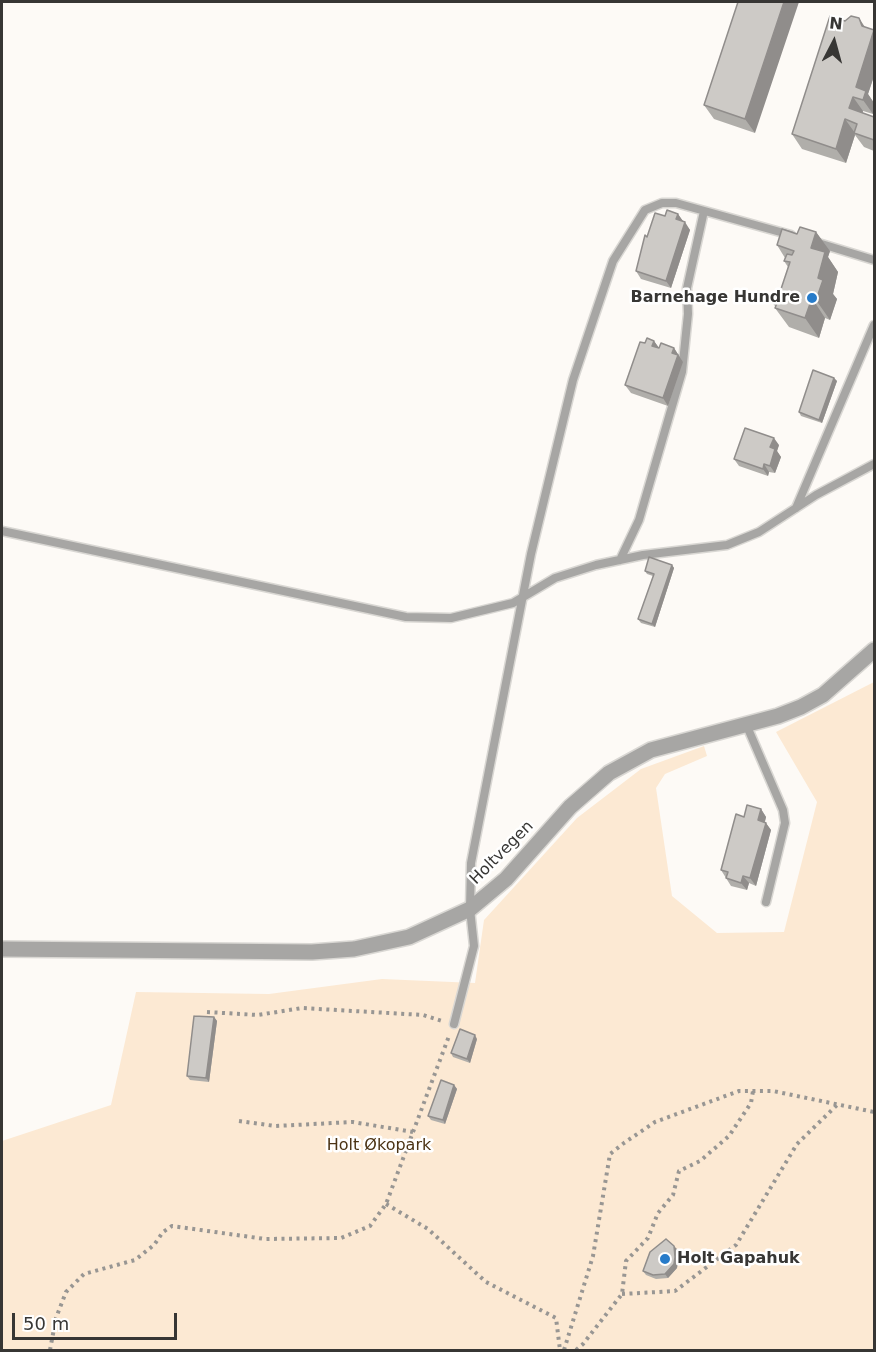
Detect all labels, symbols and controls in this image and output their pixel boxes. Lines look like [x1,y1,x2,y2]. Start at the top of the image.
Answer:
north arrow [804,12,864,72]
text: N [828,13,844,34]
place label: Barnehage Hundre [630,288,800,308]
marker: Barnehage Hundre [805,291,819,305]
street label: Holtvegen [466,817,538,889]
park label: Holt Økopark [327,1136,431,1156]
place label: Holt Gapahuk [677,1249,800,1269]
marker: Holt Gapahuk [658,1252,672,1266]
scale bar [15,1301,180,1339]
text: 50 m [23,1313,69,1334]

